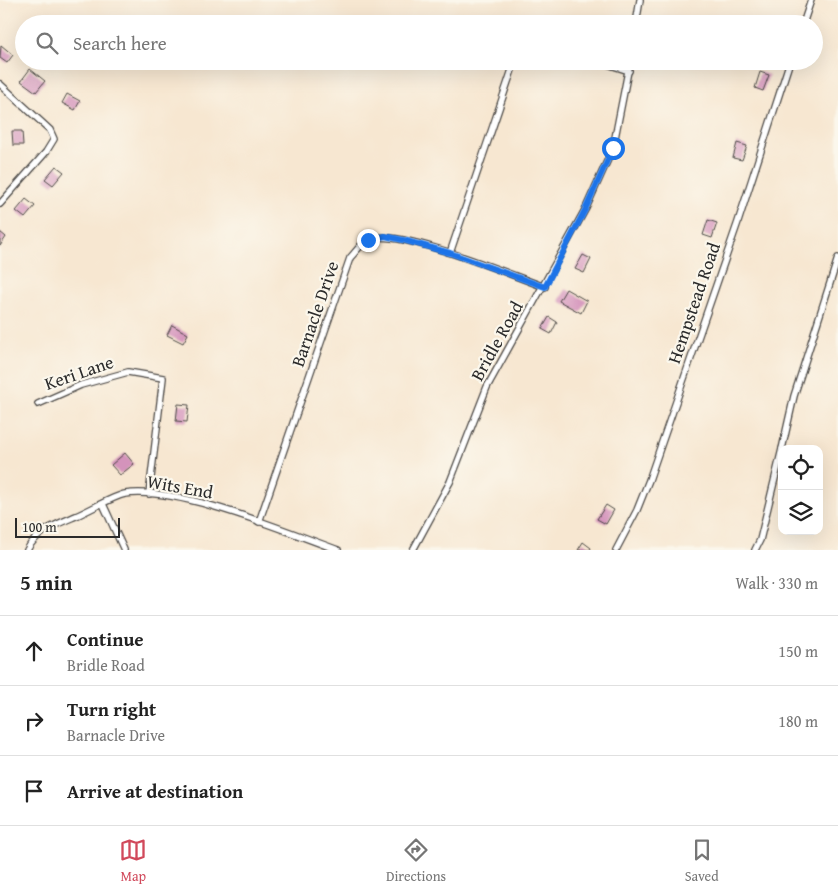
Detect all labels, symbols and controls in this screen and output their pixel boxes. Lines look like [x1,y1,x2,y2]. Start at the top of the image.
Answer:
search box [15,15,823,70]
icon: search [33,29,61,57]
text: Search here [73,29,167,57]
route start [602,137,625,160]
route end [357,229,380,252]
street label: Hempstead Road [660,238,727,367]
street label: Barnacle Drive [284,257,345,370]
street label: Bridle Road [464,296,530,386]
street label: Keri Lane [41,348,117,397]
map controls [778,445,823,535]
button: locate [778,445,823,490]
street label: Wits End [145,467,216,506]
button: layers [778,490,823,535]
scale bar [15,515,120,538]
text: 100 m [22,517,57,537]
text: 5 min [20,567,72,598]
text: Walk · 330 m [735,571,818,595]
text: Continue [67,625,144,653]
icon: ahead [20,637,48,665]
text: 150 m [778,639,818,663]
text: Bridle Road [67,653,145,677]
text: Turn right [67,695,156,723]
icon: right [20,707,48,735]
text: 180 m [778,709,818,733]
text: Barnacle Drive [67,723,165,747]
icon: arrive [20,777,48,805]
text: Arrive at destination [67,777,243,805]
tab: Map [119,836,147,886]
tab: Directions [386,836,446,886]
tab: Saved [685,836,719,886]

